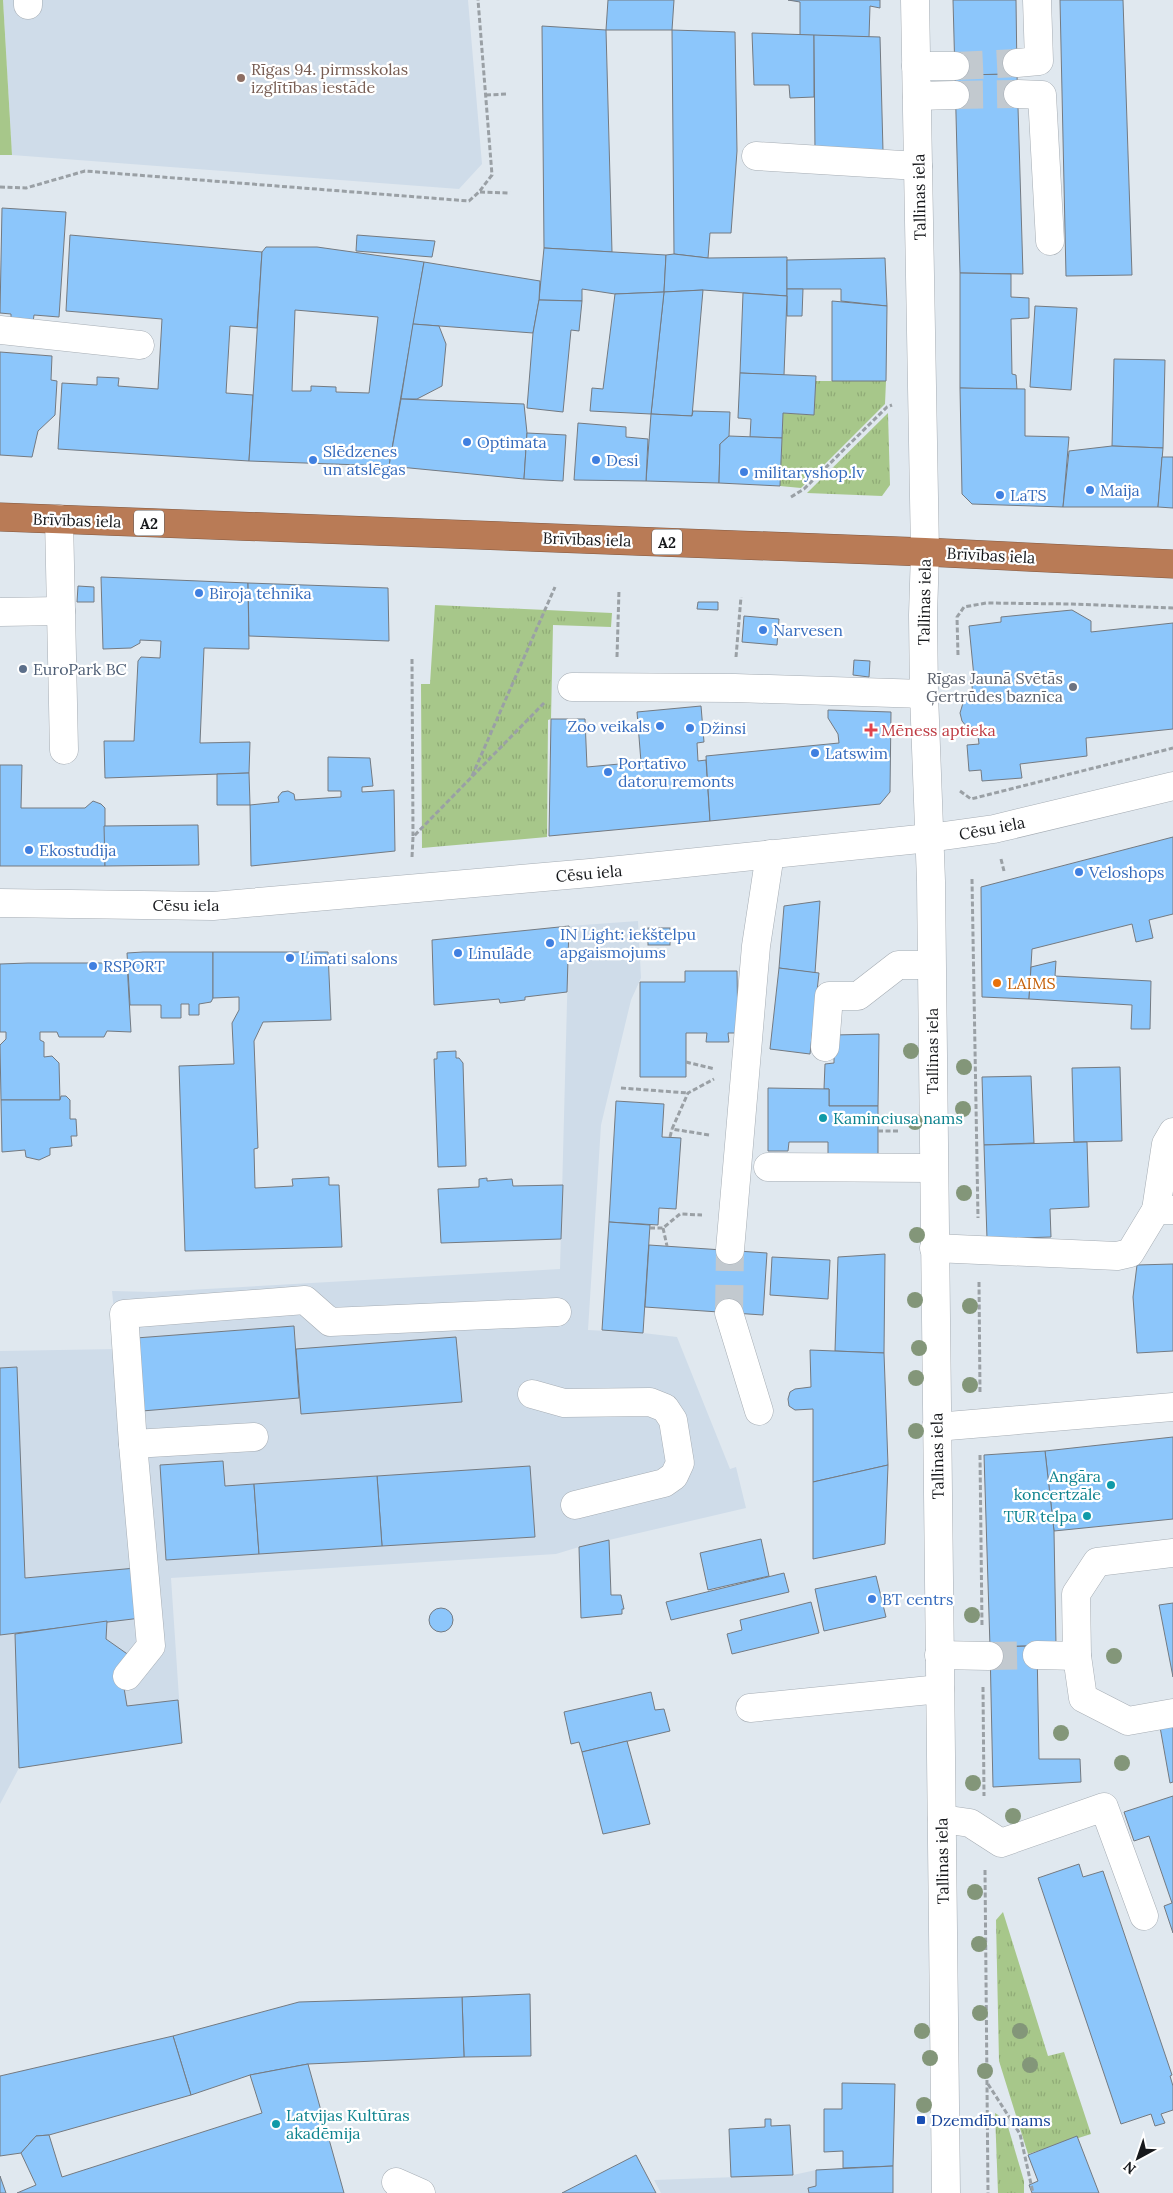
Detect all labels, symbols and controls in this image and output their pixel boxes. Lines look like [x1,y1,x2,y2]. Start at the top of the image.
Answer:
place label: Rīgas 94. pirmsskolas izglītības iestāde [251,59,408,97]
marker: Rīgas 94. pirmsskolas izglītības iestāde [235,72,247,84]
street label: Tallinas iela [908,153,930,241]
place label: Optimata [477,432,547,452]
marker: Optimata [461,436,473,448]
place label: Slēdzenes un atslēgas [323,441,406,479]
place label: Desi [606,450,639,470]
marker: Slēdzenes un atslēgas [307,454,319,466]
marker: Desi [590,454,602,466]
place label: militaryshop.lv [754,462,865,482]
marker: militaryshop.lv [738,466,750,478]
place label: Maija [1100,480,1140,500]
marker: Maija [1084,484,1096,496]
place label: LaTS [1010,485,1047,505]
marker: LaTS [994,489,1006,501]
street label: Brīvības iela [32,508,122,532]
road number: A2 [134,510,164,536]
street label: Brīvības iela [542,527,632,551]
road number: A2 [652,530,682,554]
street label: Brīvības iela [946,543,1036,567]
street label: Tallinas iela [913,558,935,646]
place label: Biroja tehnika [209,583,312,603]
marker: Biroja tehnika [193,587,205,599]
place label: Narvesen [773,620,843,640]
marker: Narvesen [757,624,769,636]
place label: EuroPark BC [33,659,127,679]
marker: EuroPark BC [17,663,29,675]
place label: Rīgas Jaunā Svētās Ģertrūdes baznīca [926,668,1063,706]
marker: Rīgas Jaunā Svētās Ģertrūdes baznīca [1067,681,1079,693]
place label: Zoo veikals [568,716,650,736]
place label: Džinsi [700,718,746,738]
marker: Zoo veikals [654,720,666,732]
place label: Mēness aptieka [881,720,996,740]
marker: Džinsi [684,722,696,734]
marker: Mēness aptieka [865,724,877,736]
place label: Latswim [825,743,888,763]
marker: Latswim [809,747,821,759]
place label: Portatīvo datoru remonts [618,753,734,791]
marker: Portatīvo datoru remonts [602,766,614,778]
street label: Cēsu iela [957,812,1027,844]
place label: Ekostudija [39,840,116,860]
marker: Ekostudija [23,844,35,856]
street label: Cēsu iela [555,860,623,886]
place label: Veloshops [1088,862,1165,882]
marker: Veloshops [1073,866,1085,878]
street label: Cēsu iela [153,895,219,915]
place label: IN Light: iekštelpu apgaismojums [560,924,697,962]
marker: IN Light: iekštelpu apgaismojums [544,937,556,949]
place label: Linulāde [468,943,532,963]
marker: Linulāde [452,947,464,959]
place label: Limati salons [300,948,398,968]
marker: Limati salons [284,952,296,964]
place label: RSPORT [103,956,165,976]
marker: RSPORT [87,960,99,972]
place label: LAIMS [1007,973,1056,993]
marker: LAIMS [991,977,1003,989]
street label: Tallinas iela [922,1008,942,1094]
place label: Kaminciusa nams [833,1108,963,1128]
marker: Kaminciusa nams [817,1112,829,1124]
street label: Tallinas iela [926,1412,948,1500]
place label: Angāra koncertzāle [1014,1466,1101,1504]
marker: Angāra koncertzāle [1105,1479,1117,1491]
place label: TUR telpa [1003,1506,1077,1526]
marker: TUR telpa [1081,1510,1093,1522]
place label: BT centrs [882,1589,953,1609]
marker: BT centrs [866,1593,878,1605]
street label: Tallinas iela [931,1817,953,1905]
place label: Latvijas Kultūras akadēmija [286,2105,410,2143]
place label: Dzemdību nams [931,2110,1051,2130]
marker: Dzemdību nams [915,2114,927,2126]
marker: Latvijas Kultūras akadēmija [270,2118,282,2130]
north arrow [1113,2133,1163,2183]
text: N [1120,2157,1140,2178]

